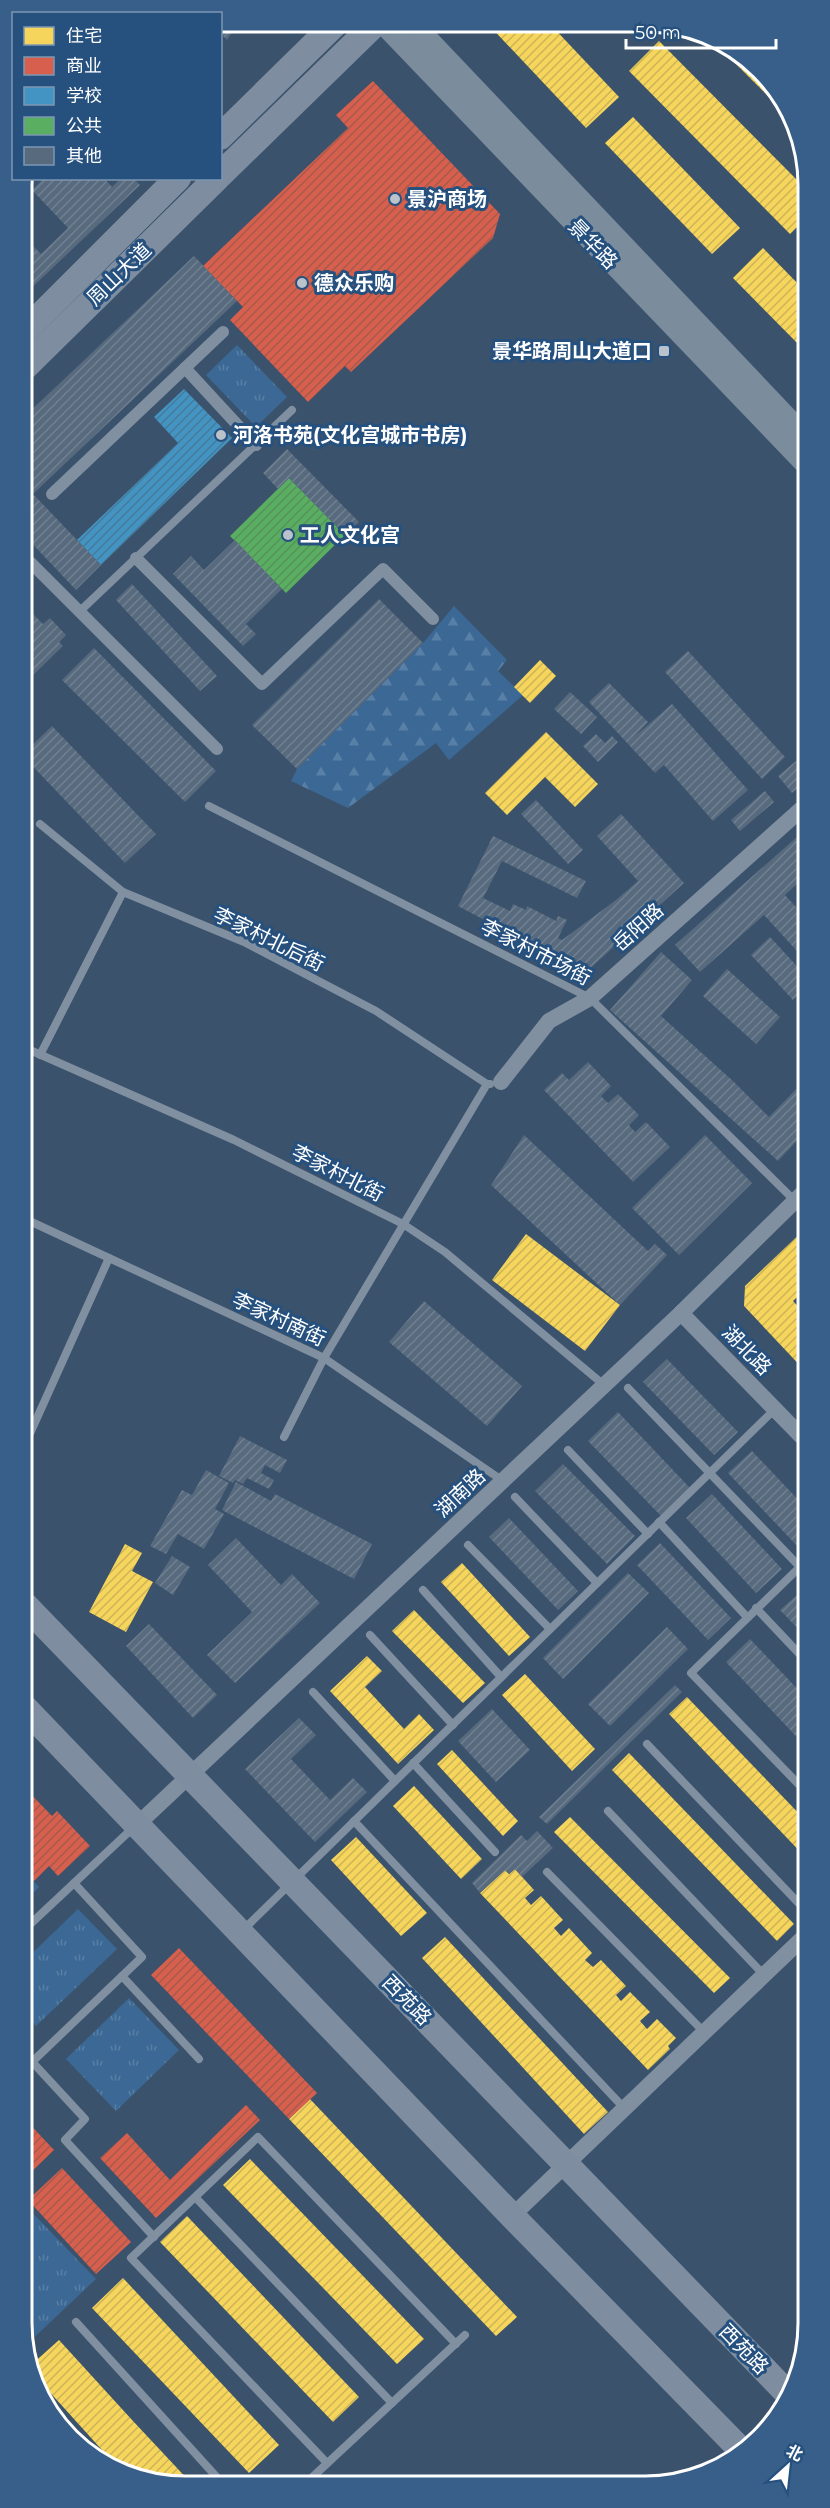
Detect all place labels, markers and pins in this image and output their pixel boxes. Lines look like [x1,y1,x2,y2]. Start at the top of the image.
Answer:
place label: 景沪商场 [407,187,487,211]
marker: 景沪商场 [388,192,402,206]
place label: 德众乐购 [314,271,394,295]
marker: 德众乐购 [295,276,309,290]
place label: 景华路周山大道口 [492,339,652,363]
marker: 景华路周山大道口 [657,344,671,358]
place label: 河洛书苑(文化宫城市书房) [233,423,467,447]
marker: 河洛书苑(文化宫城市书房) [214,428,228,442]
place label: 工人文化宫 [300,523,400,547]
marker: 工人文化宫 [281,528,295,542]

